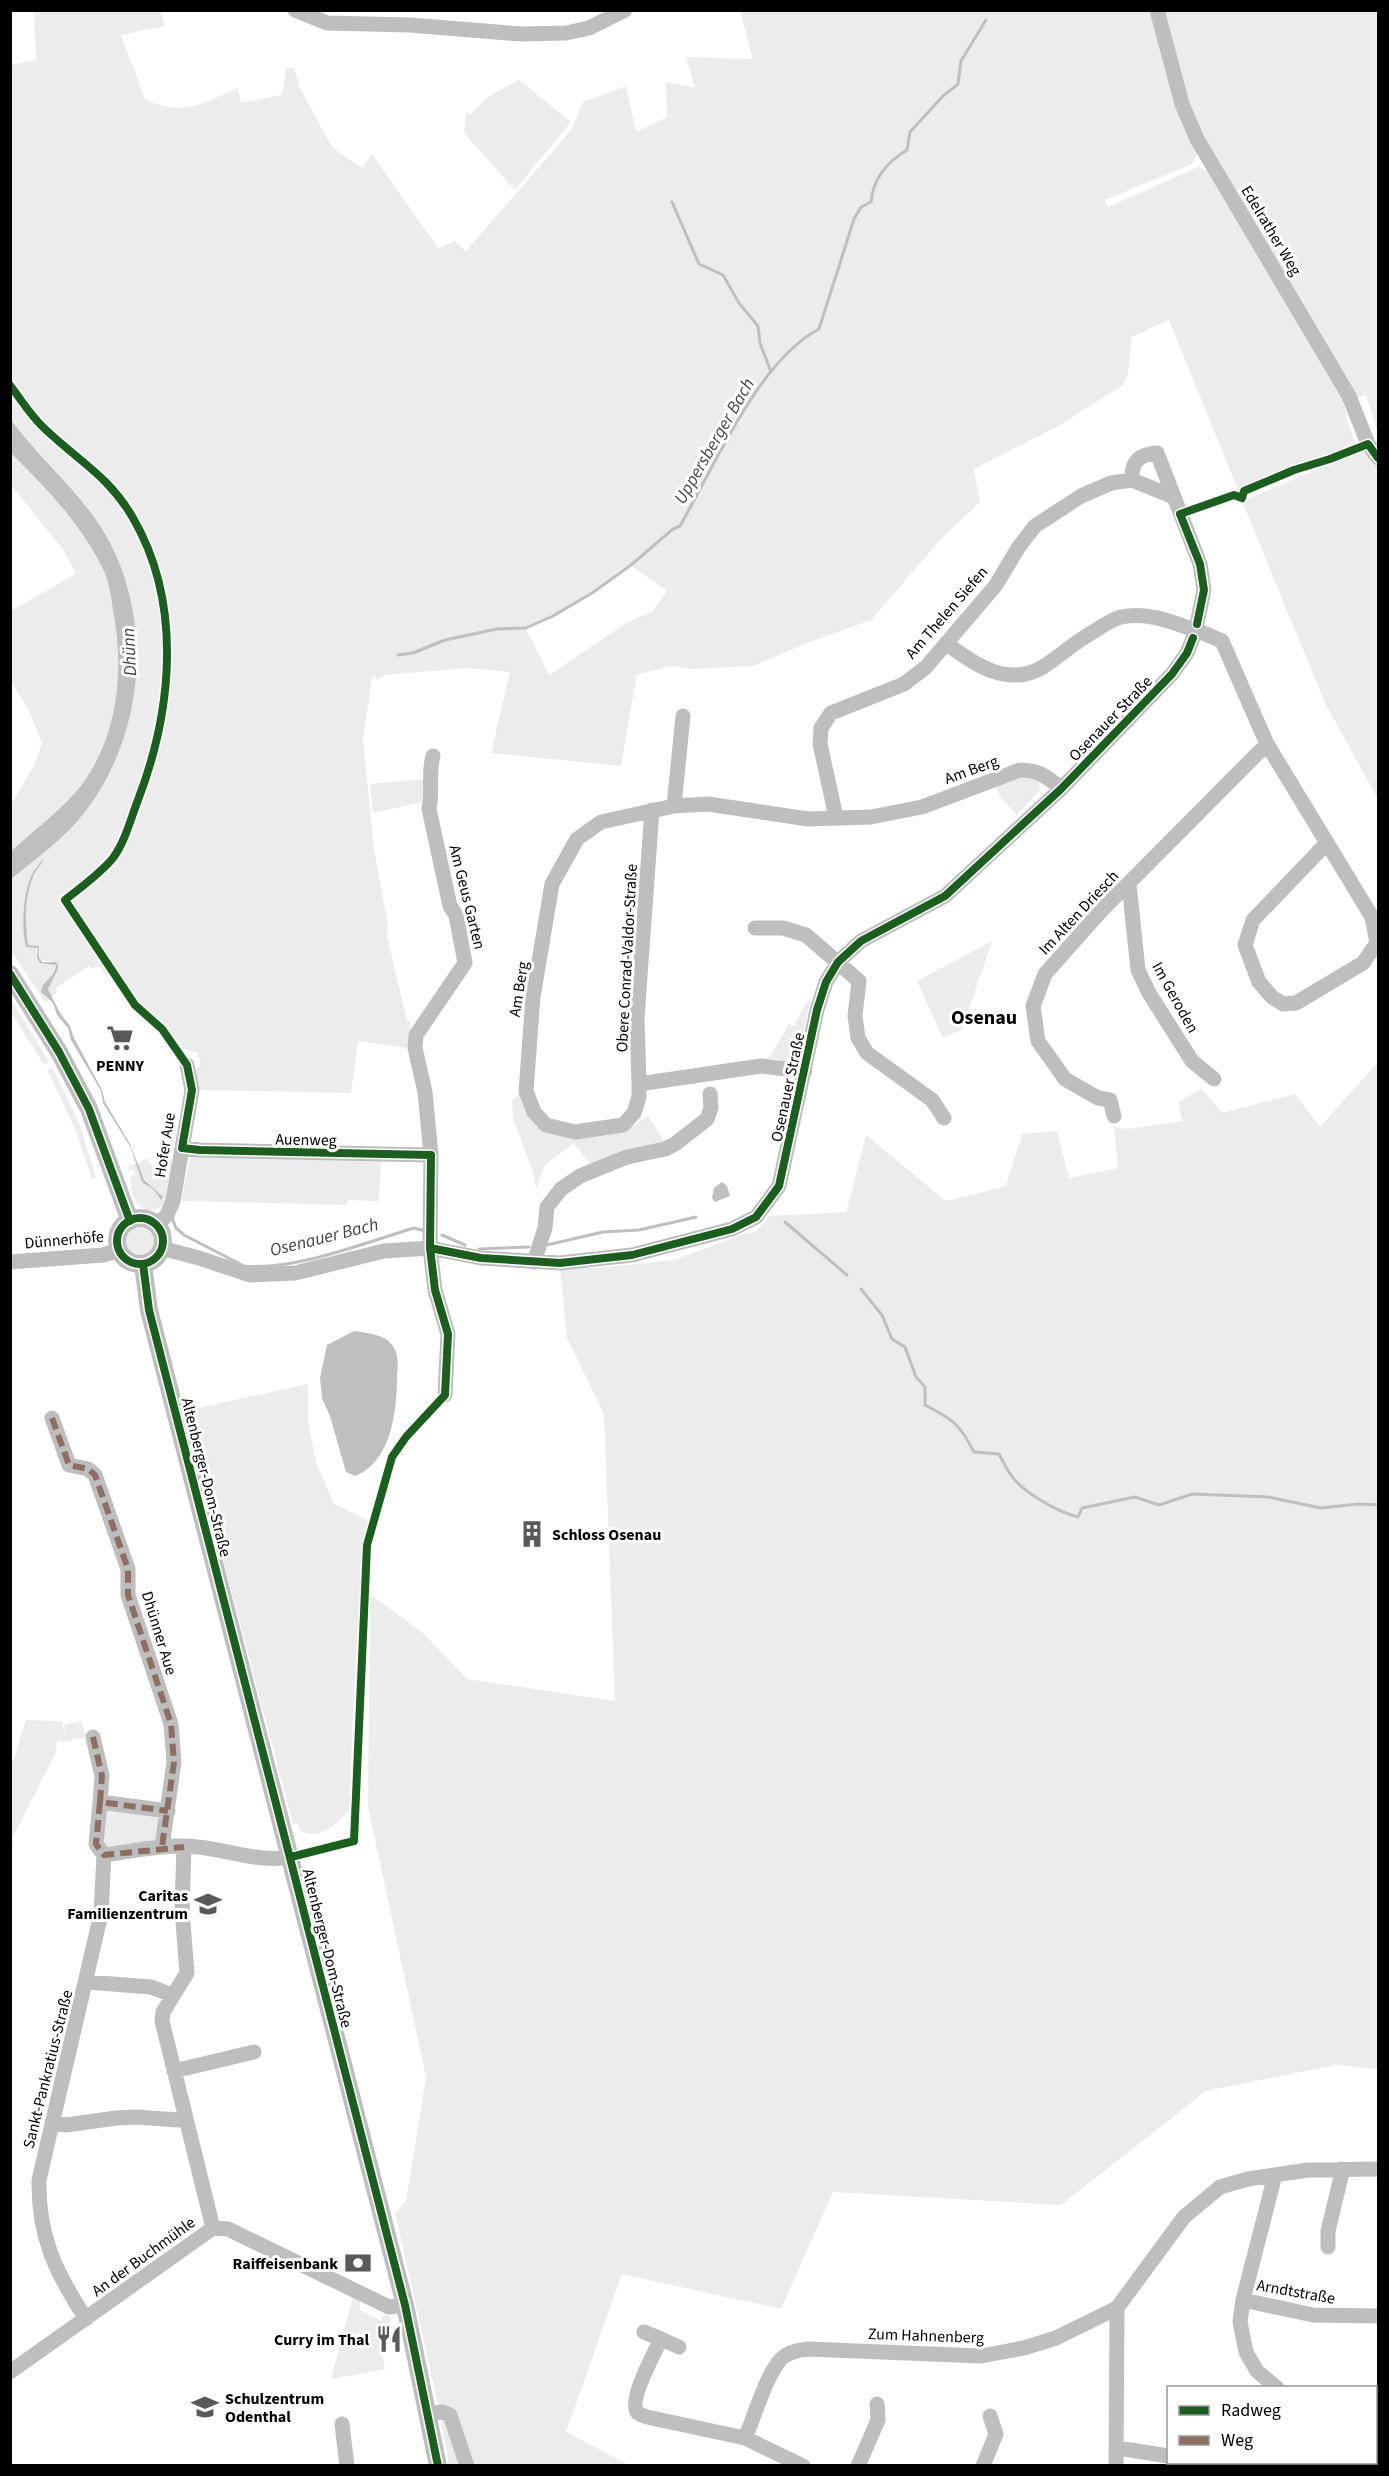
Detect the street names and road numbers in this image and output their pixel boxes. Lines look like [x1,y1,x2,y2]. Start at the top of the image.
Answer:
street label: Edelrather Weg [1236,181,1307,280]
street label: Am Thelen Siefen [900,562,993,664]
street label: Osenauer Straße [1064,671,1157,766]
street label: Am Berg [941,750,1001,790]
street label: Am Geus Garten [443,843,491,952]
street label: Obere Conrad-Valdor-Straße [611,863,643,1053]
street label: Im Alten Driesch [1034,866,1124,960]
street label: Im Geroden [1147,958,1204,1037]
street label: Am Berg [504,960,534,1019]
street label: Osenauer Straße [766,1030,810,1144]
street label: Hofer Aue [149,1111,181,1179]
street label: Auenweg [275,1128,337,1152]
street label: Dünnerhöfe [24,1226,105,1254]
street label: Altenberger-Dom-Straße [176,1395,236,1559]
street label: Dhünner Aue [136,1589,182,1678]
street label: Altenberger-Dom-Straße [297,1866,357,2030]
street label: Sankt-Pankratius-Straße [18,1988,78,2151]
street label: An der Buchmühle [87,2212,200,2302]
street label: Arndtstraße [1255,2274,1337,2310]
street label: Zum Hahnenberg [867,2323,984,2349]

